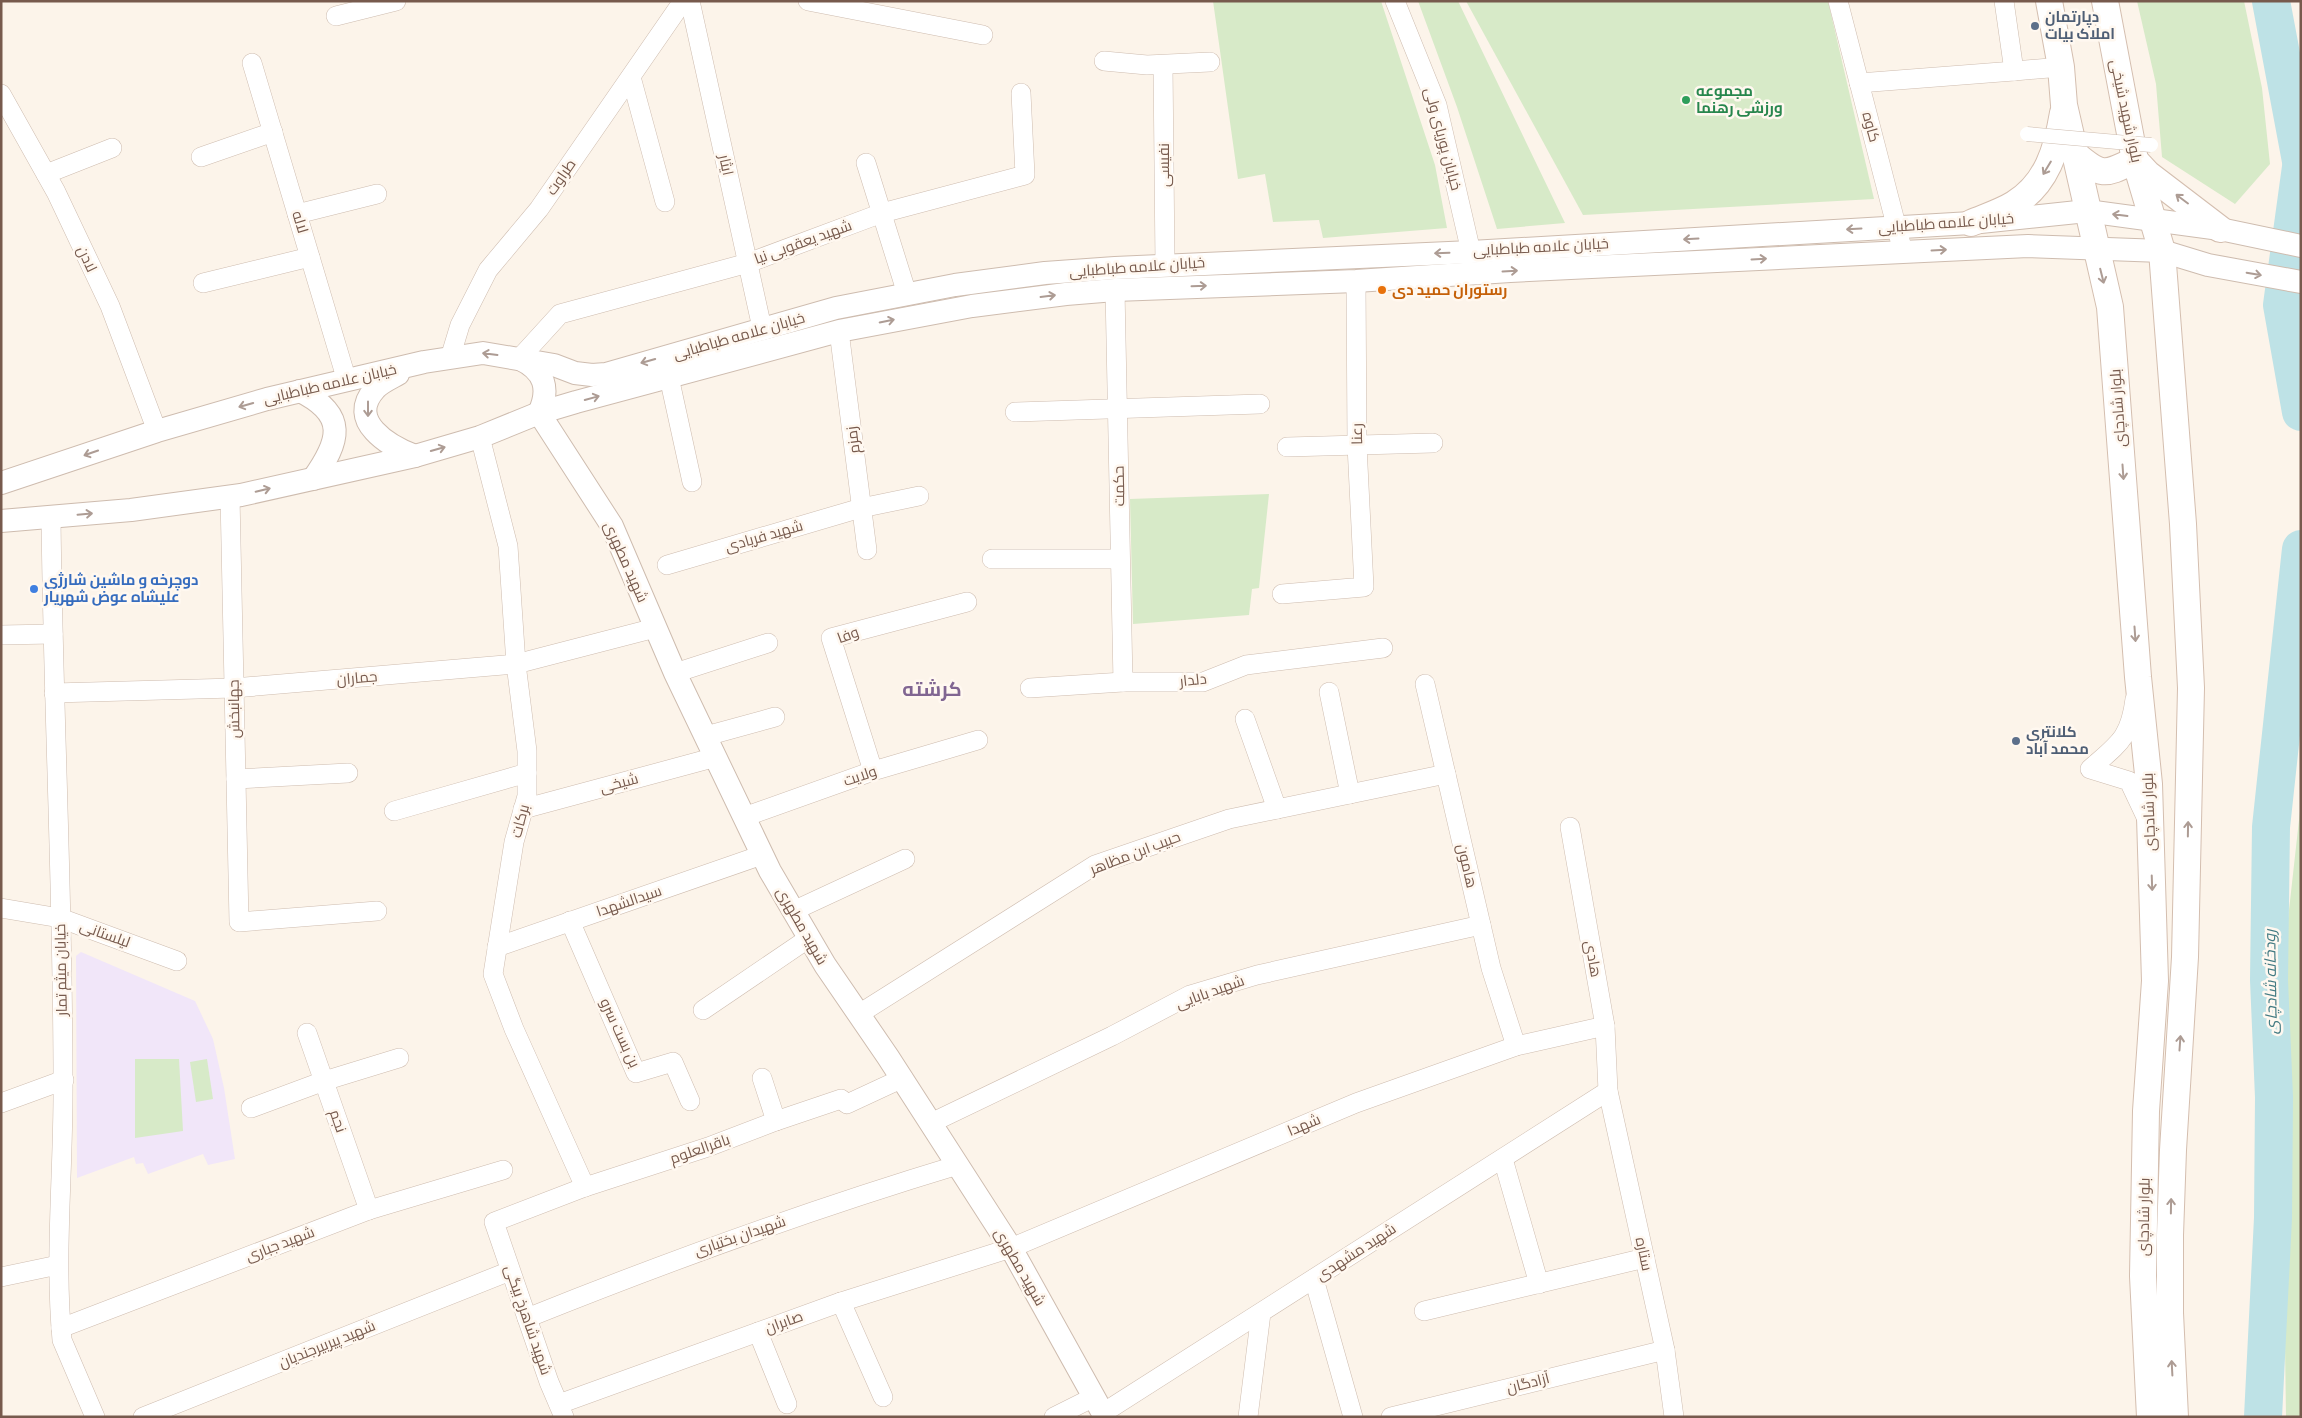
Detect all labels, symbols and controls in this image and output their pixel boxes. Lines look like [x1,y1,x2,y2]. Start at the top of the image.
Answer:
place label: دپارتمان املاک بیات [2045,7,2115,42]
marker: دپارتمان املاک بیات [2029,20,2041,32]
street label: بلوار شهید شیخی [2105,58,2147,164]
place label: مجموعه ورزشی رهنما [1696,81,1783,117]
street label: خیابان پوریای ولی [1420,85,1466,193]
marker: مجموعه ورزشی رهنما [1680,94,1692,106]
street label: کاوه [1858,110,1885,144]
street label: نفیسی [1154,143,1174,187]
street label: ایثار [715,152,738,177]
street label: طراوت [541,155,580,198]
one-way arrow [2042,161,2052,176]
one-way arrow [2176,194,2189,205]
street label: لاله [289,208,313,235]
street label: خیابان علامه طباطبایی [1877,208,2015,238]
one-way arrow [2112,210,2128,220]
street label: شهید یعقوبی نیا [751,215,855,269]
one-way arrow [1846,224,1862,233]
street label: خیابان علامه طباطبایی [1473,233,1609,261]
one-way arrow [1684,234,1700,243]
street label: لادن [72,243,102,275]
one-way arrow [1931,246,1947,255]
one-way arrow [1434,248,1450,258]
street label: خیابان علامه طباطبایی [1068,252,1206,282]
one-way arrow [1751,254,1767,263]
one-way arrow [1501,266,1517,275]
one-way arrow [2098,267,2107,283]
one-way arrow [2246,269,2262,279]
place label: رستوران حمید دی [1392,280,1507,299]
one-way arrow [1190,281,1207,291]
marker: رستوران حمید دی [1376,284,1388,296]
one-way arrow [1039,291,1055,301]
street label: خیابان علامه طباطبایی [671,308,807,364]
one-way arrow [879,316,895,325]
one-way arrow [482,349,498,359]
one-way arrow [640,357,656,367]
street label: خیابان علامه طباطبایی [261,359,399,409]
street label: بلوار شادچای [2105,368,2131,448]
one-way arrow [584,392,600,402]
one-way arrow [238,400,254,410]
one-way arrow [363,401,373,417]
street label: رعنا [1347,423,1366,445]
street label: زمزم [841,425,865,455]
one-way arrow [430,444,446,454]
one-way arrow [83,449,99,458]
one-way arrow [2118,463,2127,479]
street label: حکمت [1109,466,1127,506]
one-way arrow [254,485,270,494]
one-way arrow [76,509,92,519]
street label: شهید فریادی [723,515,805,557]
street label: شهید مطهری [599,518,653,606]
place label: دوچرخه و ماشین شارژی علیشاه عوض شهریار [43,570,199,606]
marker: دوچرخه و ماشین شارژی علیشاه عوض شهریار [28,583,40,595]
street label: وفا [834,622,861,647]
one-way arrow [2130,625,2140,641]
street label: جماران [336,666,378,690]
street label: دلدار [1177,669,1208,690]
district label: کرشته [902,676,962,701]
street label: جهانبخش [223,679,245,739]
place label: کلانتری محمد آباد [2026,722,2089,757]
marker: کلانتری محمد آباد [2010,735,2022,747]
street label: ولایت [841,761,879,790]
street label: شیخی [598,768,640,798]
street label: بلوار شادچای [2138,772,2160,852]
street label: برکات [506,802,533,840]
one-way arrow [2184,821,2193,837]
street label: حبیب ابن مظاهر [1086,827,1183,880]
street label: هامون [1452,842,1482,890]
one-way arrow [2147,874,2157,891]
street label: سیدالشهدا [594,880,664,922]
street label: شهید مطهری [772,884,832,968]
street label: لیلستانی [77,916,133,952]
street label: خیابان میثم تمار [50,924,72,1017]
water label: رودخانه شادچای [2259,928,2282,1034]
street label: هادی [1580,939,1606,979]
street label: شهید بابایی [1173,970,1247,1014]
street label: بن بست سرو [595,995,645,1071]
one-way arrow [2175,1036,2184,1052]
street label: نجم [325,1107,351,1135]
street label: شهدا [1284,1109,1324,1141]
street label: باقرالعلوم [667,1129,733,1169]
street label: بلوار شادچای [2133,1178,2155,1256]
one-way arrow [2166,1198,2176,1214]
street label: شهیدان بختیاری [692,1211,788,1261]
street label: شهید مشهدی [1312,1219,1400,1285]
street label: شهید جباری [243,1222,317,1266]
street label: شهید مطهری [990,1225,1050,1309]
street label: ستاره [1632,1235,1657,1272]
street label: شهید شاهرخ بیگی [499,1262,556,1378]
street label: صابران [762,1306,806,1338]
street label: شهید پیربیرجندیان [276,1315,378,1373]
one-way arrow [2168,1360,2177,1376]
street label: آزادگان [1504,1368,1552,1398]

